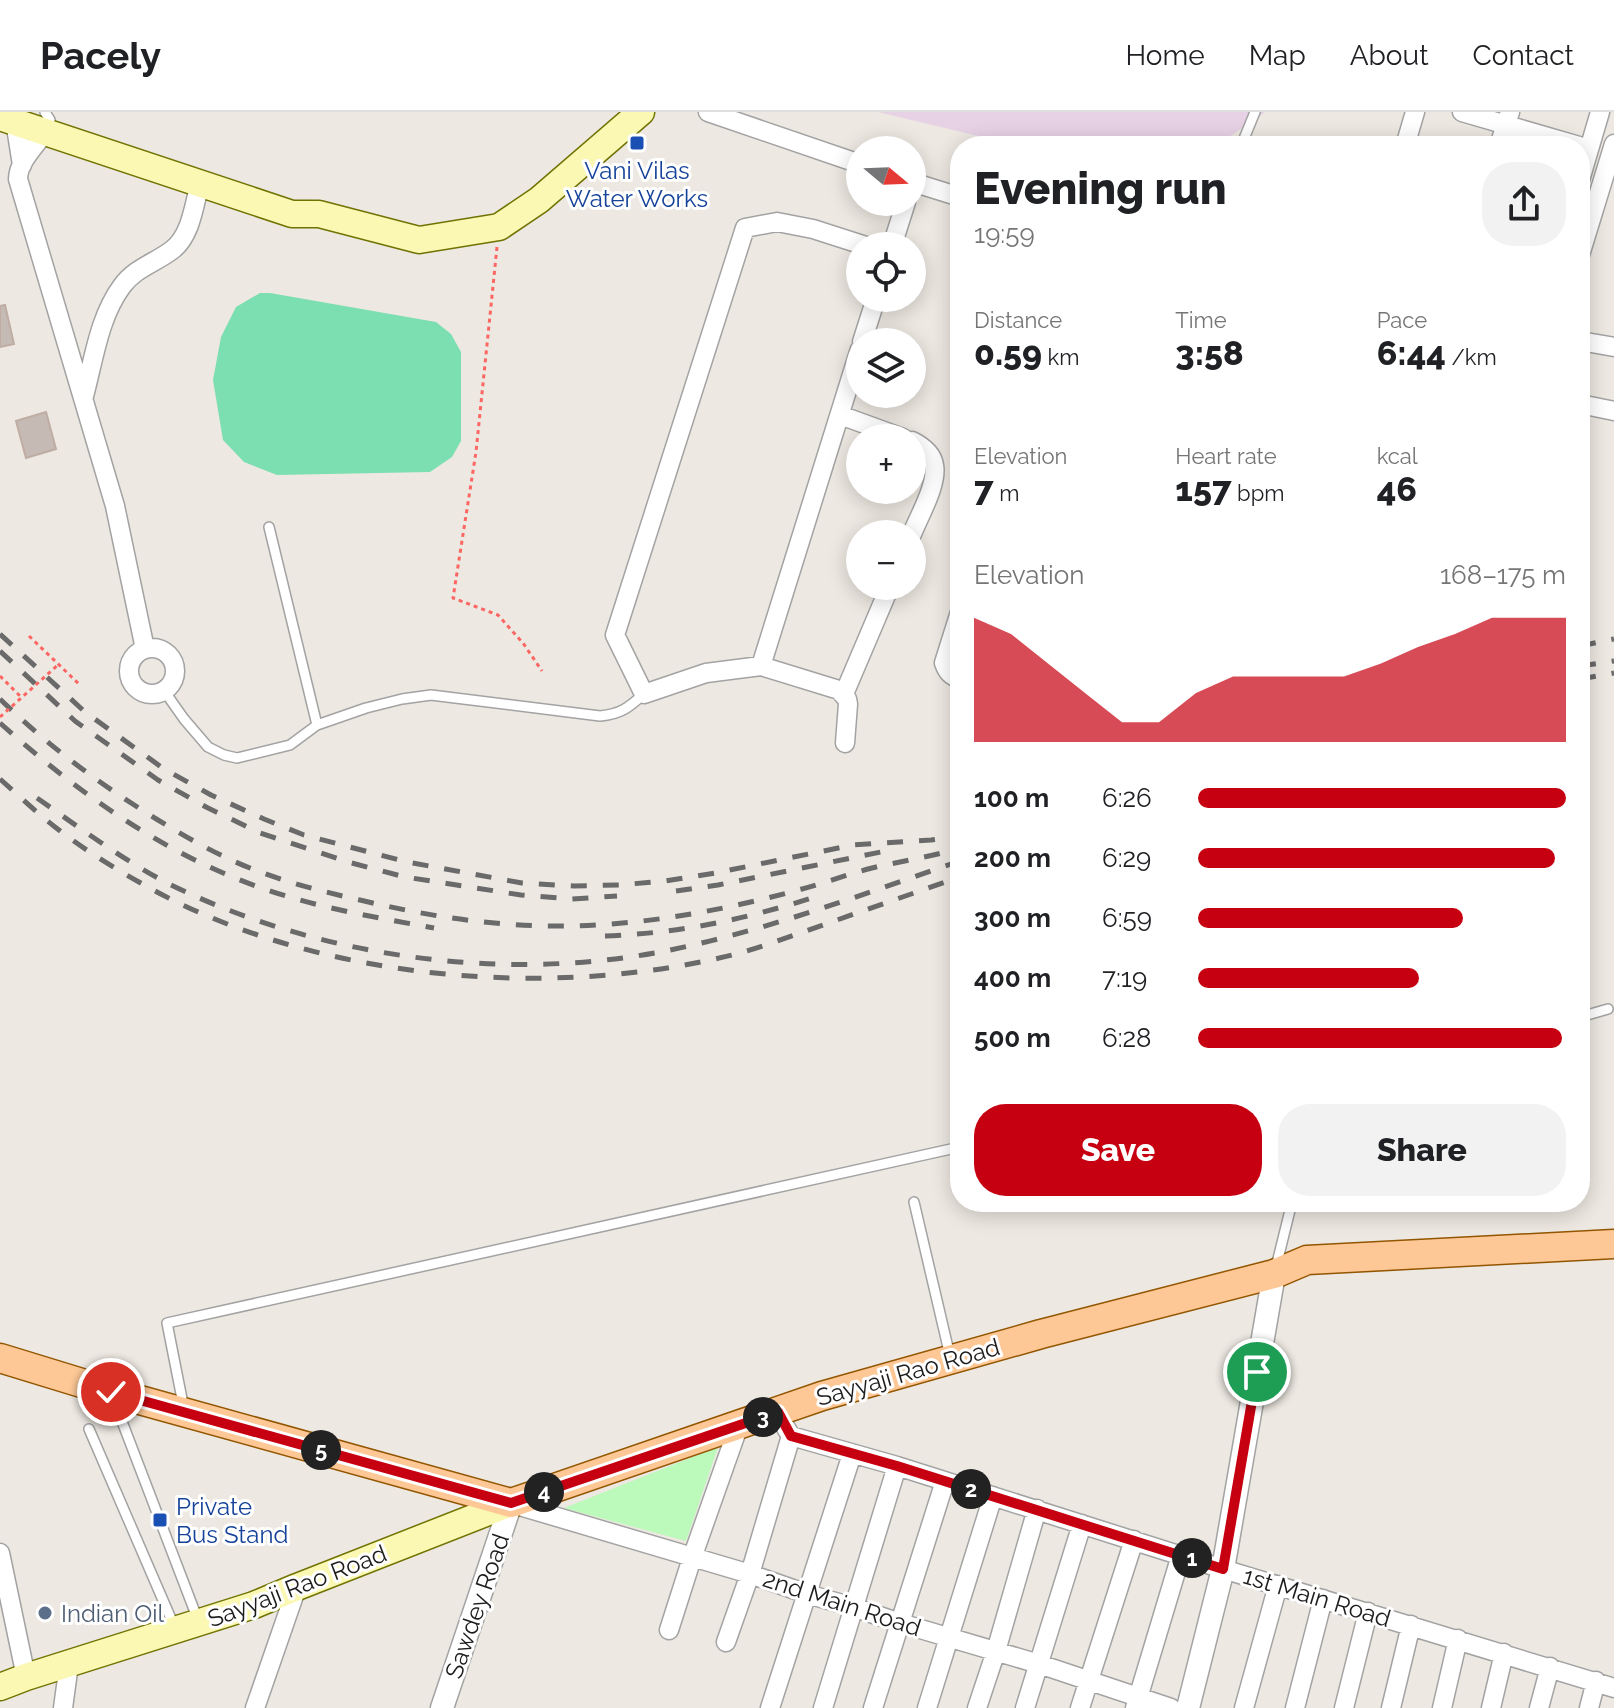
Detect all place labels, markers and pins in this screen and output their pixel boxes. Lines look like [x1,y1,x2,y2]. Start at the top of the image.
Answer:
marker: Vani Vilas Water Works [628,134,646,152]
place label: Vani Vilas Water Works [566,156,708,213]
pin [1223,1338,1291,1406]
pin [77,1358,145,1426]
pin: 3 [743,1397,783,1437]
pin: 5 [301,1430,341,1470]
pin: 2 [951,1469,991,1509]
pin: 4 [524,1472,564,1512]
place label: Private Bus Stand [176,1492,288,1549]
marker: Private Bus Stand [151,1511,169,1529]
pin: 1 [1172,1538,1212,1578]
place label: Indian Oil [61,1599,165,1628]
marker: Indian Oil [36,1604,54,1622]

